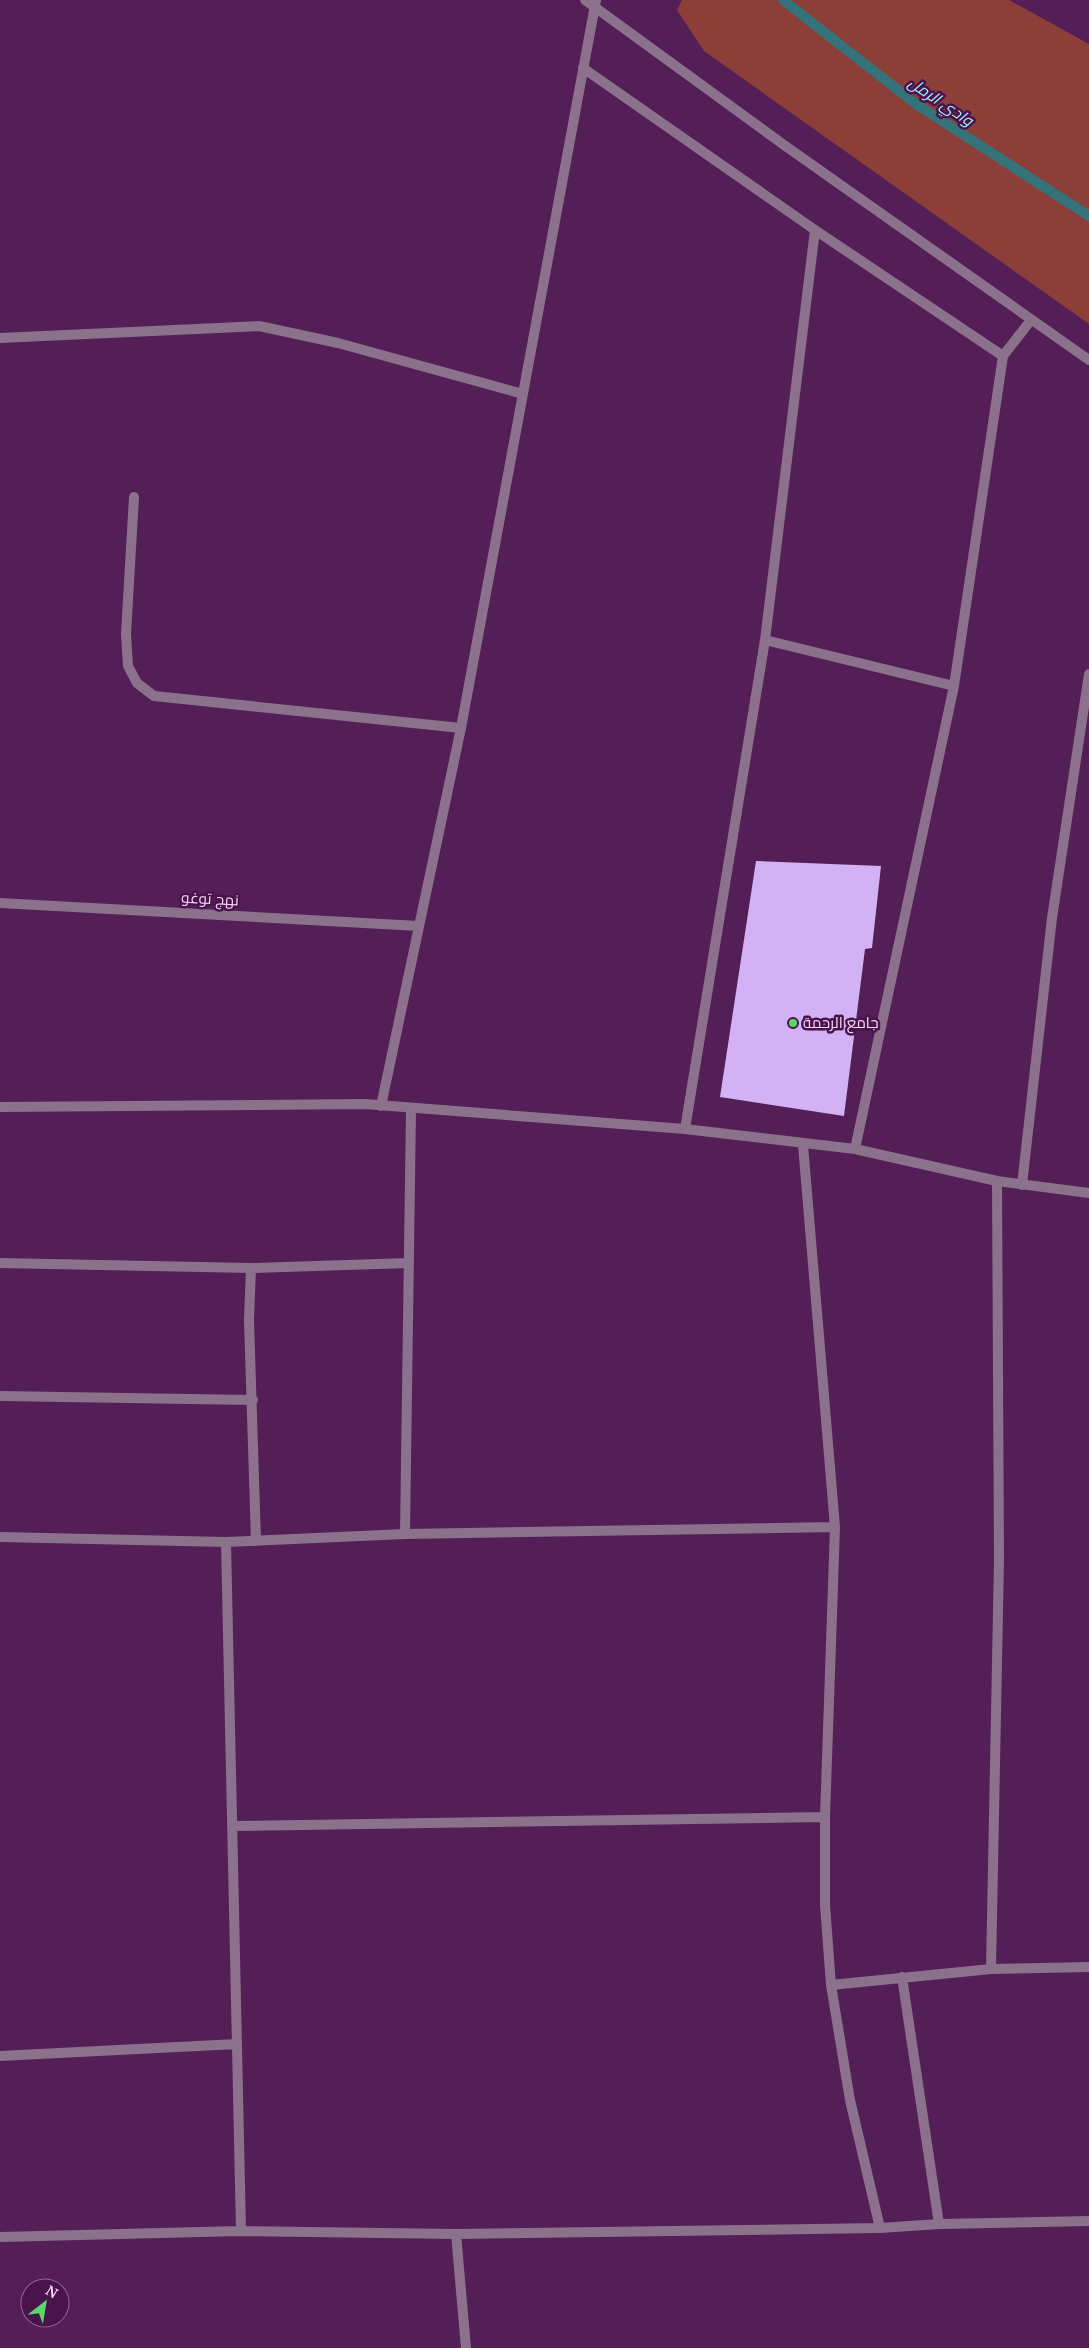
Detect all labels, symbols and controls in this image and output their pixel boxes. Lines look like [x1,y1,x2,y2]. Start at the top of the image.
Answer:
water label: وادي الرمل [903,71,979,133]
street label: نهج توغو [181,887,239,911]
place label: جامع الرحمة [803,1012,879,1034]
marker: جامع الرحمة [787,1017,799,1029]
north arrow [20,2278,70,2328]
text: N [42,2280,62,2302]

